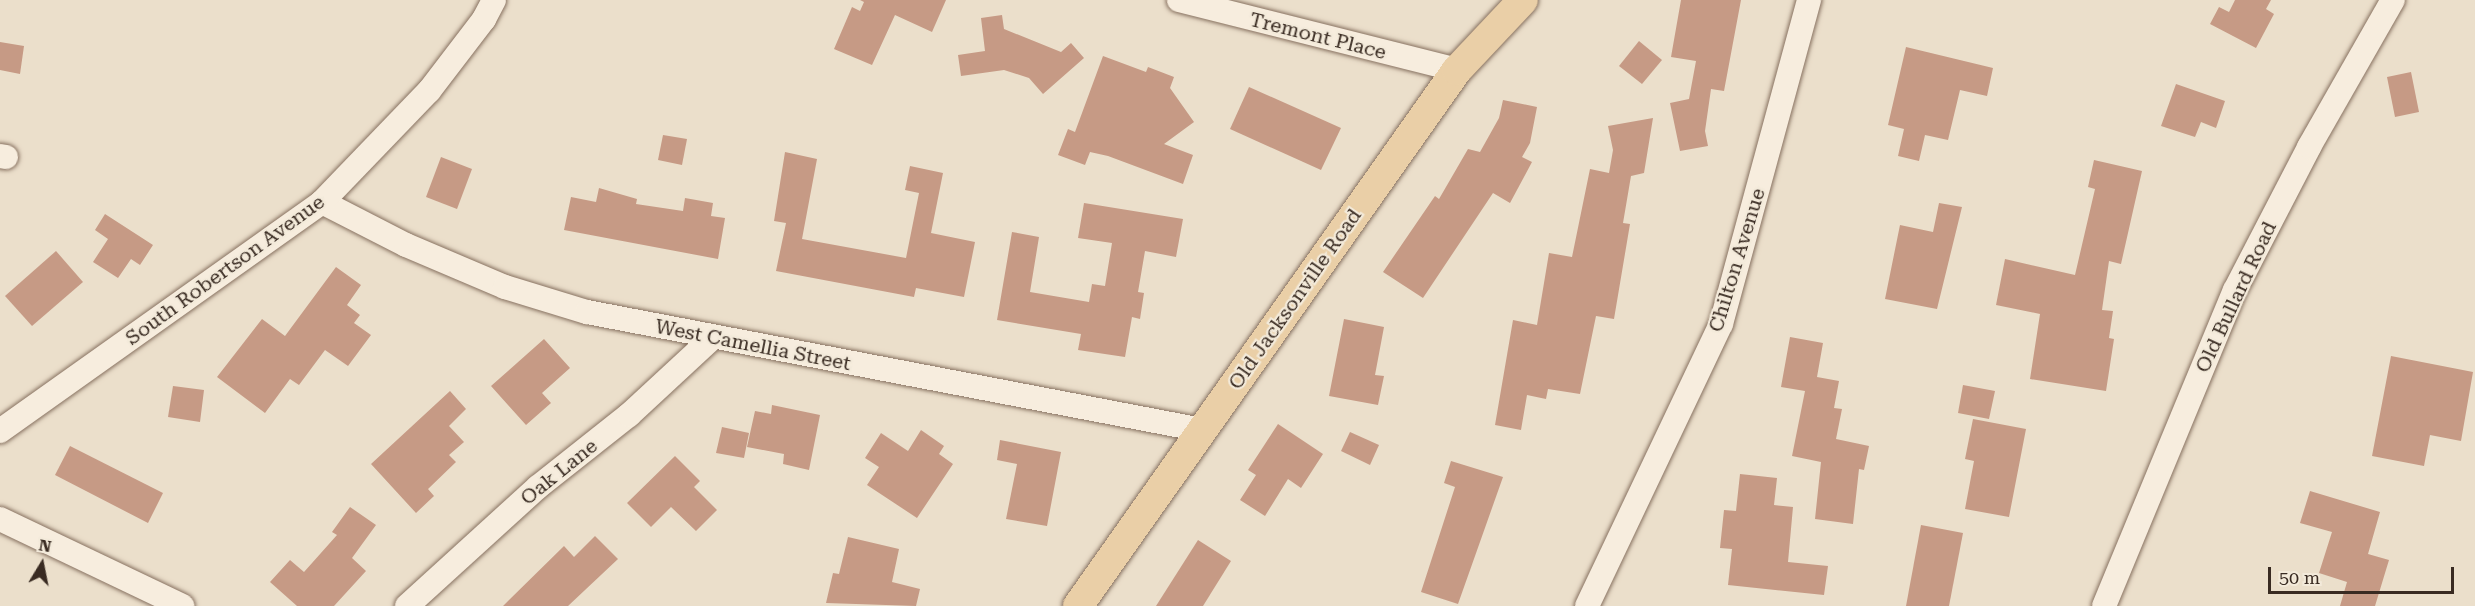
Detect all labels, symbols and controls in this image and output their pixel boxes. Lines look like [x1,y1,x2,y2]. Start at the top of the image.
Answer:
street label: Tremont Place [1247,7,1389,65]
street label: Chilton Avenue [1704,185,1770,335]
street label: South Robertson Avenue [121,190,329,350]
street label: Old Jacksonville Road [1224,204,1366,394]
street label: Old Bullard Road [2191,218,2281,376]
street label: West Camellia Street [653,314,853,376]
street label: Oak Lane [516,434,602,510]
north arrow [12,534,72,594]
text: N [37,535,53,556]
scale bar [2271,555,2457,593]
text: 50 m [2279,567,2320,588]

